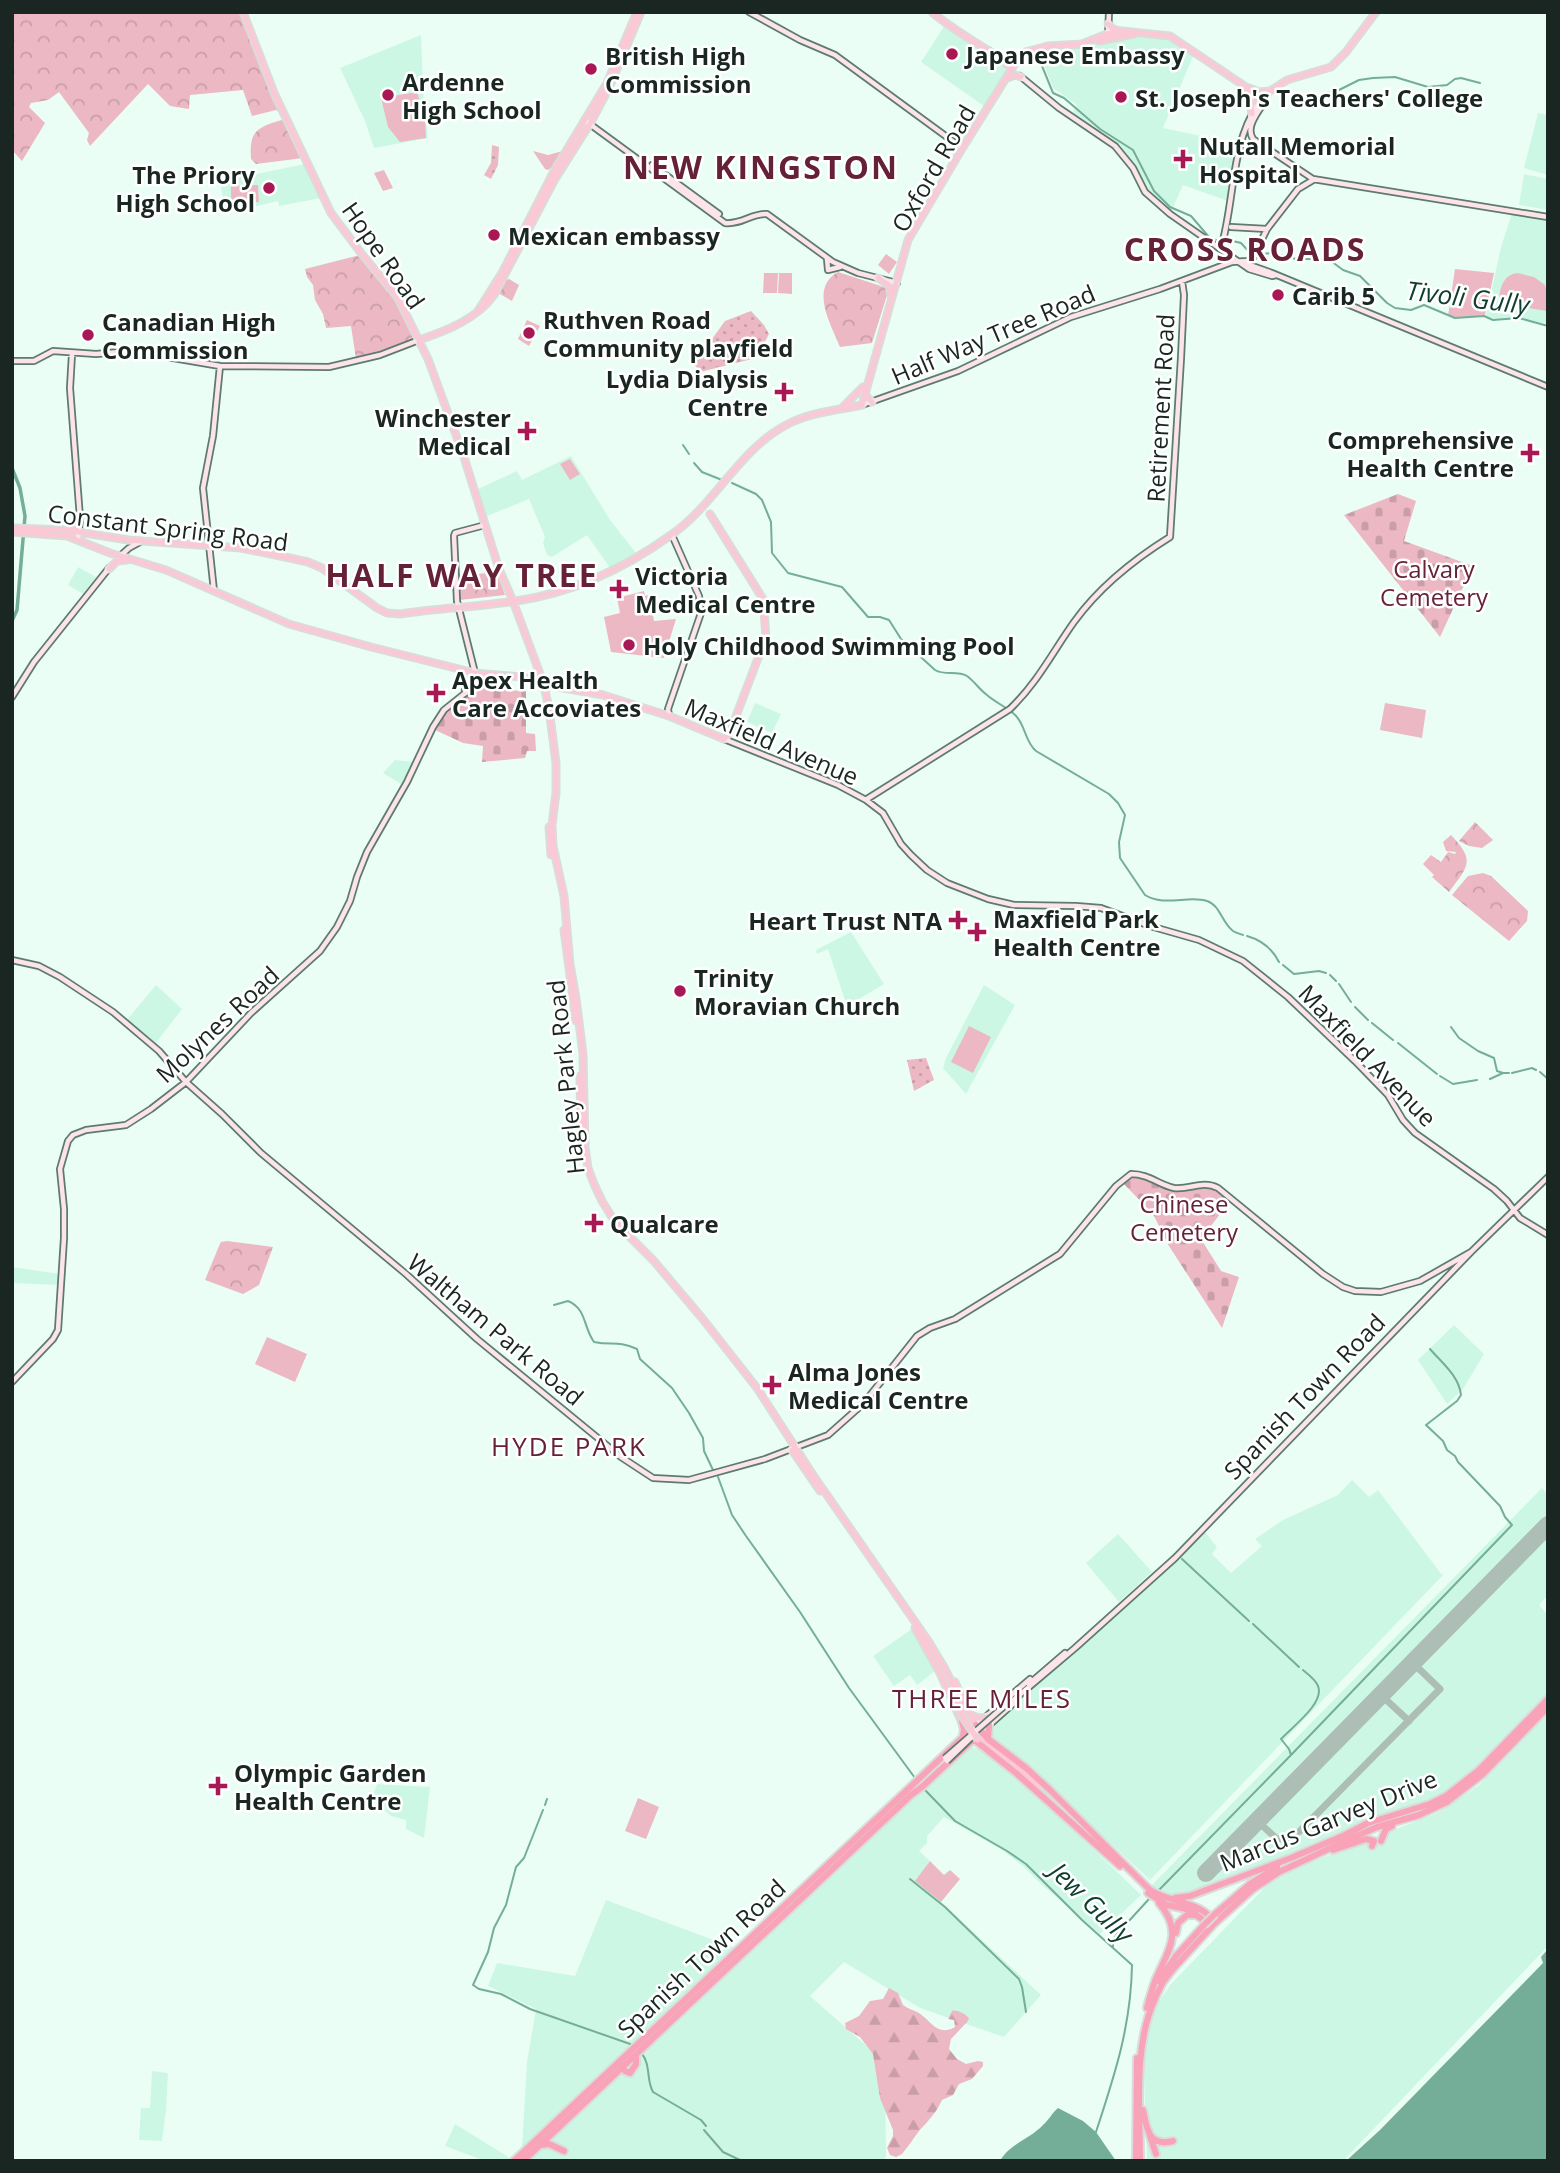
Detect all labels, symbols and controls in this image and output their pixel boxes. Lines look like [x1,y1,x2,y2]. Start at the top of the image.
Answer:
place label: Japanese Embassy [964,38,1185,71]
place label: British High Commission [605,39,751,100]
marker: Japanese Embassy [944,46,960,62]
marker: British High Commission [583,61,599,77]
place label: Ardenne High School [402,65,542,126]
place label: St. Joseph's Teachers' College [1135,81,1483,114]
marker: Ardenne High School [380,87,396,103]
marker: St. Joseph's Teachers' College [1113,89,1129,105]
street label: Oxford Road [883,98,983,238]
place label: Nutall Memorial Hospital [1199,129,1395,190]
district label: NEW KINGSTON [623,145,899,188]
marker: Nutall Memorial Hospital [1173,149,1193,169]
place label: The Priory High School [115,158,255,219]
marker: The Priory High School [261,180,277,196]
street label: Hope Road [335,195,433,315]
place label: Mexican embassy [508,219,720,252]
marker: Mexican embassy [486,227,502,243]
district label: CROSS ROADS [1124,227,1366,270]
water label: Tivoli Gully [1404,272,1534,323]
street label: Half Way Tree Road [886,276,1100,392]
place label: Carib 5 [1292,279,1375,312]
marker: Carib 5 [1270,287,1286,303]
place label: Ruthven Road Community playfield [543,303,793,364]
place label: Canadian High Commission [102,305,276,366]
street label: Retirement Road [1139,313,1181,503]
marker: Ruthven Road Community playfield [521,325,537,341]
marker: Canadian High Commission [80,327,96,343]
place label: Lydia Dialysis Centre [606,362,768,423]
marker: Lydia Dialysis Centre [774,382,794,402]
place label: Winchester Medical [375,401,511,462]
marker: Winchester Medical [517,421,537,441]
place label: Comprehensive Health Centre [1327,423,1514,484]
marker: Comprehensive Health Centre [1520,443,1540,463]
street label: Constant Spring Road [46,496,290,558]
park label: Calvary Cemetery [1380,552,1489,613]
district label: HALF WAY TREE [325,553,599,596]
place label: Victoria Medical Centre [635,559,815,620]
marker: Victoria Medical Centre [609,579,629,599]
place label: Holy Childhood Swimming Pool [643,629,1014,662]
marker: Holy Childhood Swimming Pool [621,637,637,653]
place label: Apex Health Care Accoviates [452,663,641,724]
marker: Apex Health Care Accoviates [426,683,446,703]
street label: Maxfield Avenue [680,690,864,792]
place label: Maxfield Park Health Centre [993,902,1161,963]
place label: Heart Trust NTA [748,904,942,937]
marker: Heart Trust NTA [948,910,968,930]
marker: Maxfield Park Health Centre [967,922,987,942]
street label: Molynes Road [148,958,286,1090]
place label: Trinity Moravian Church [694,961,900,1022]
street label: Maxfield Avenue [1292,977,1444,1133]
street label: Hagley Park Road [538,978,592,1176]
marker: Trinity Moravian Church [672,983,688,999]
park label: Chinese Cemetery [1130,1187,1239,1248]
place label: Qualcare [610,1207,719,1240]
marker: Qualcare [584,1213,604,1233]
street label: Waltham Park Road [401,1246,591,1412]
street label: Spanish Town Road [1216,1306,1392,1486]
place label: Alma Jones Medical Centre [788,1355,968,1416]
marker: Alma Jones Medical Centre [762,1375,782,1395]
district label: HYDE PARK [491,1428,647,1464]
district label: THREE MILES [892,1680,1072,1716]
place label: Olympic Garden Health Centre [234,1756,427,1817]
street label: Marcus Garvey Drive [1214,1761,1442,1879]
marker: Olympic Garden Health Centre [208,1776,228,1796]
water label: Jew Gully [1039,1850,1143,1952]
street label: Spanish Town Road [610,1871,792,2045]

